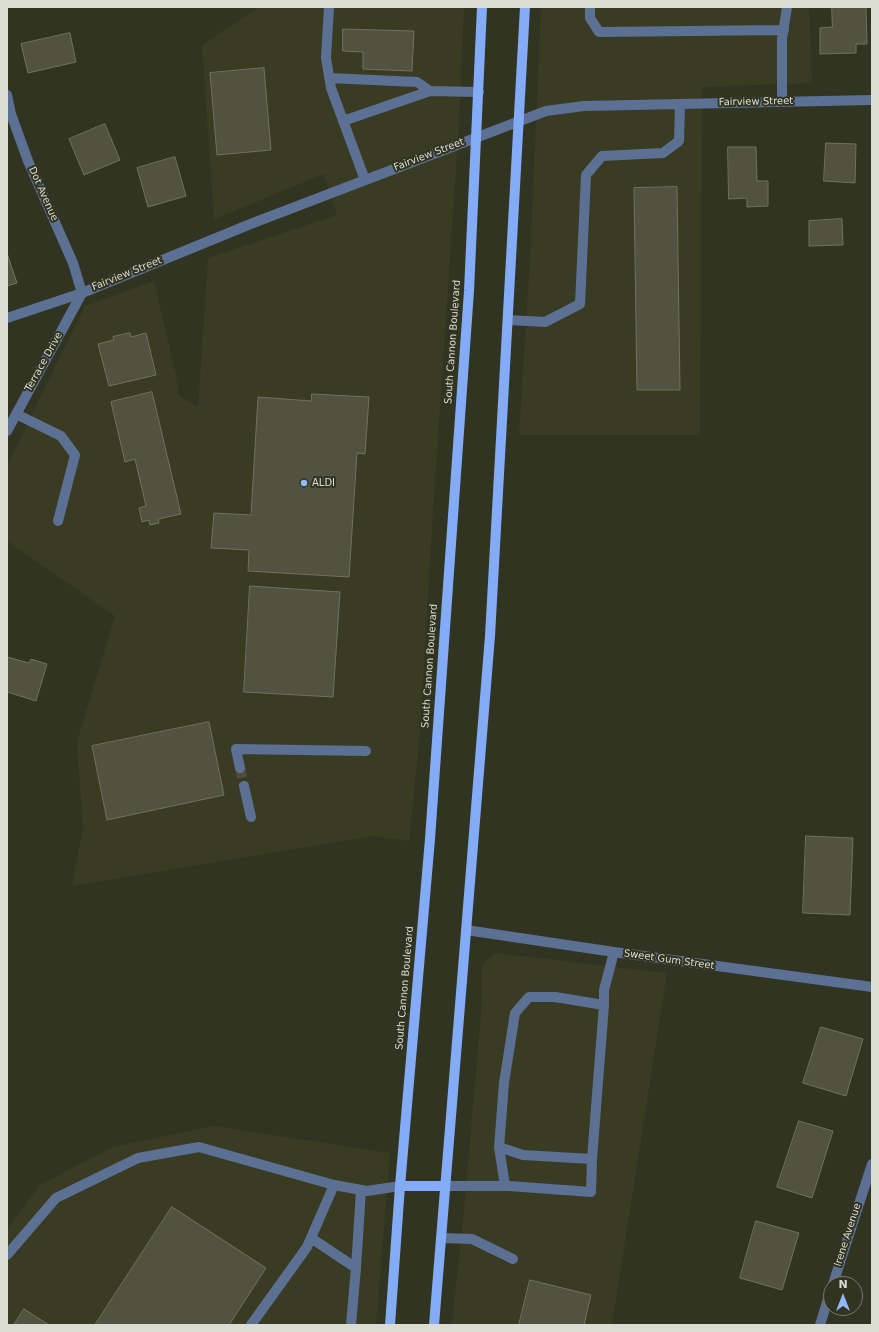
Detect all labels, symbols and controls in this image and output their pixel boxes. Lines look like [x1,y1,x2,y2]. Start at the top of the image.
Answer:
street label: Fairview Street [719,95,793,109]
street label: Fairview Street [392,136,466,174]
street label: Dot Avenue [26,165,60,223]
street label: Fairview Street [90,254,164,294]
street label: South Cannon Boulevard [443,280,463,404]
street label: Terrace Drive [23,330,65,394]
place label: ALDI [312,477,335,489]
marker: ALDI [299,478,309,488]
street label: South Cannon Boulevard [420,604,440,728]
street label: South Cannon Boulevard [394,926,416,1050]
street label: Sweet Gum Street [623,948,715,972]
street label: Irene Avenue [832,1202,864,1268]
north arrow [823,1276,863,1316]
text: N [838,1278,848,1291]

